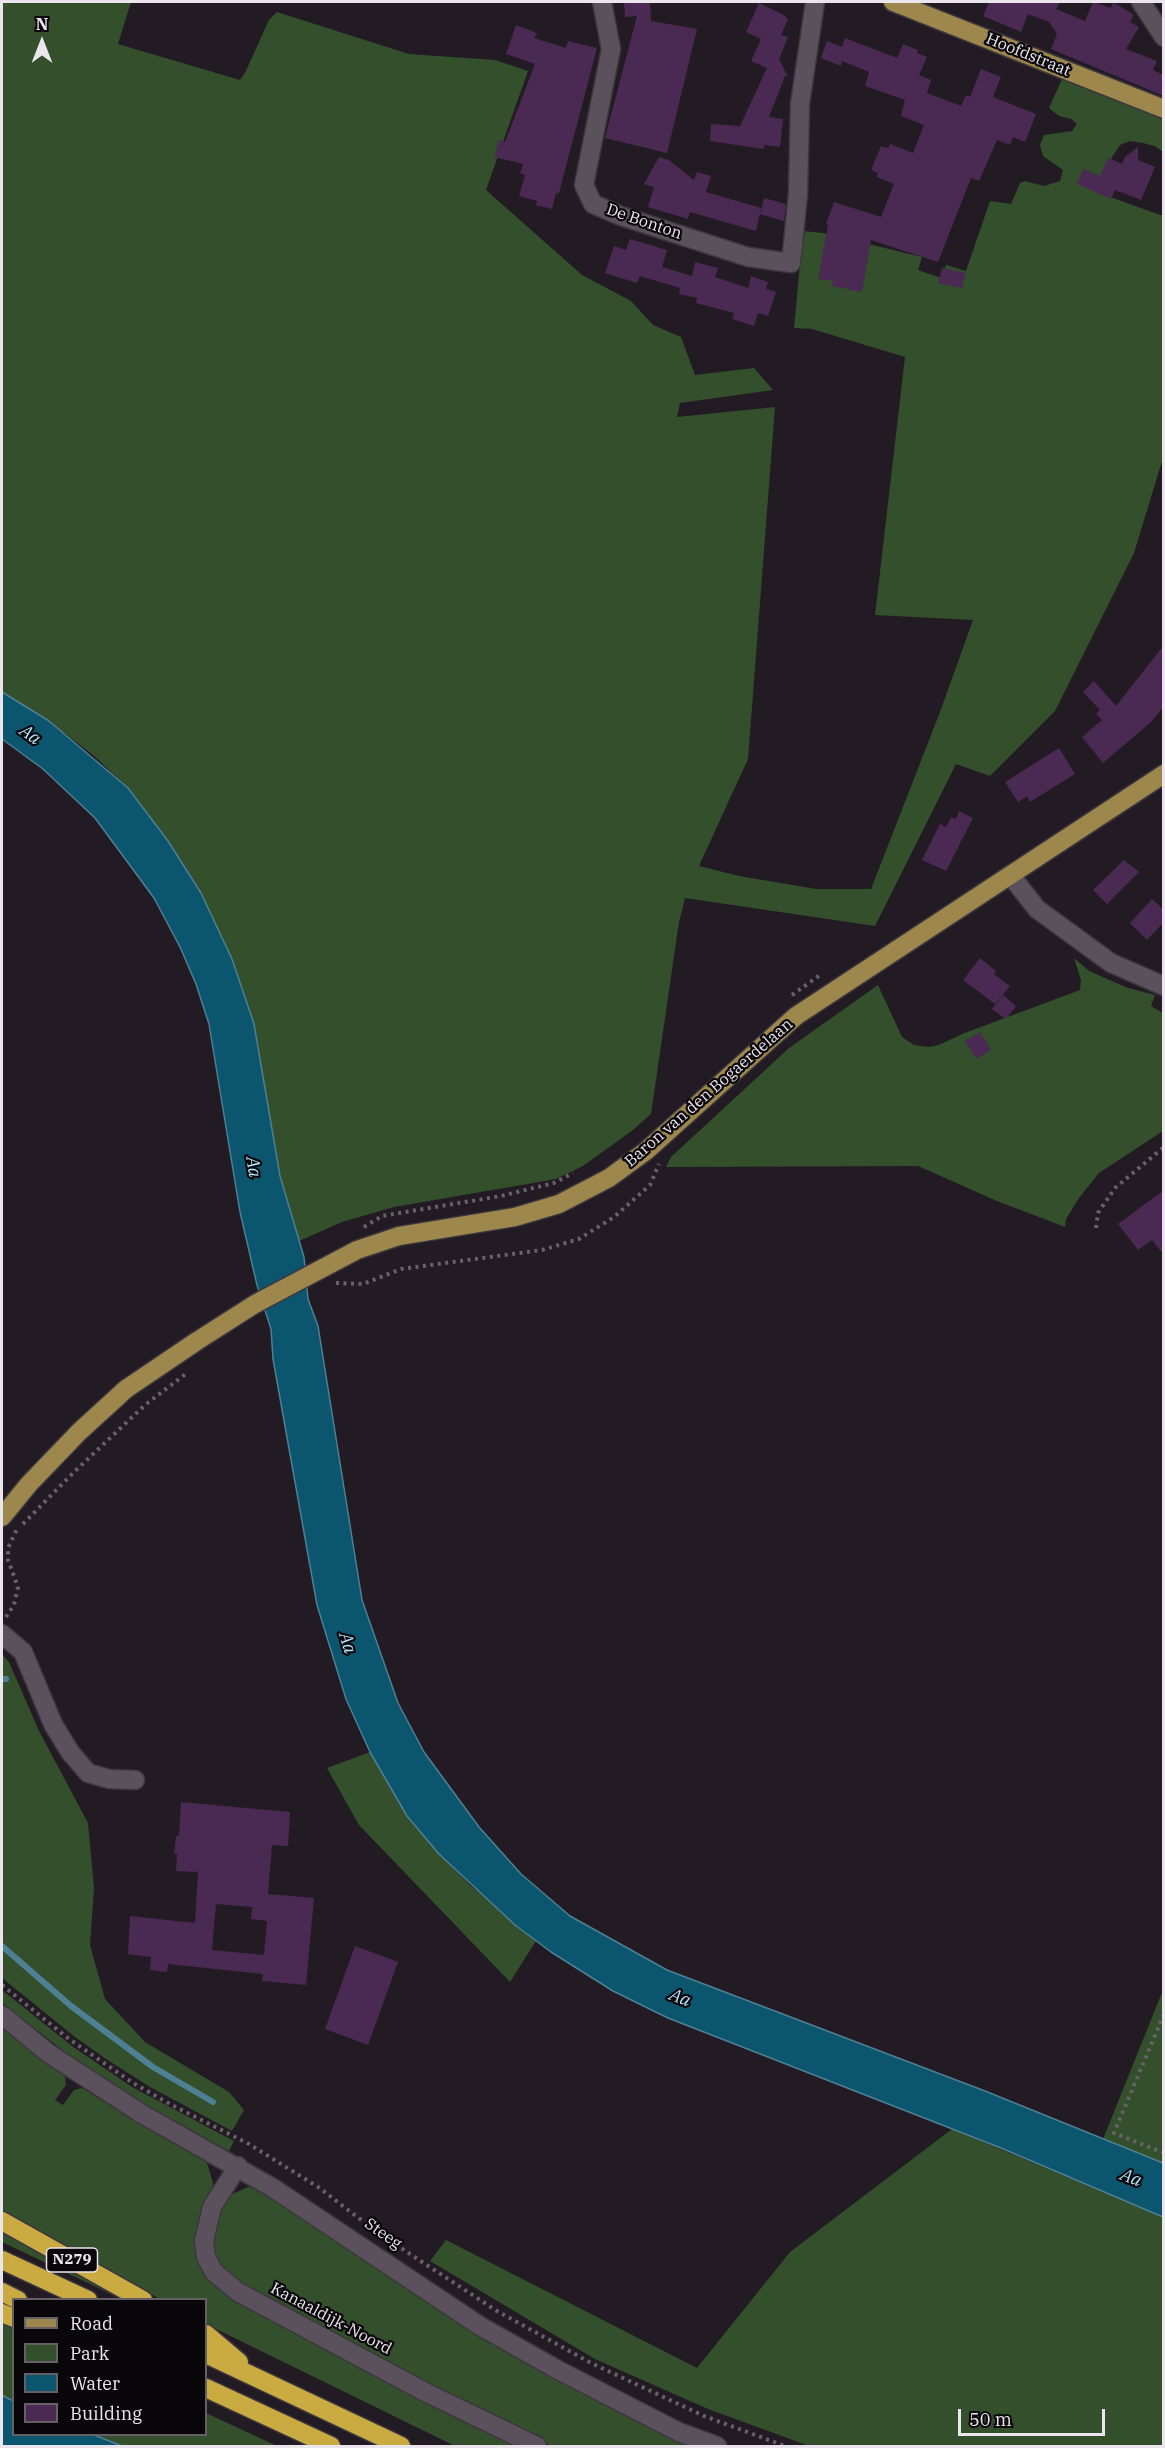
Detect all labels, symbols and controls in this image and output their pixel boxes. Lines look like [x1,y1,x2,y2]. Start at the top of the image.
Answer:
north arrow [12,12,72,72]
text: N [36,14,48,34]
street label: Hoofdstraat [983,29,1073,81]
street label: De Bonton [604,200,684,244]
water label: Aa [15,720,45,750]
street label: Baron van den Bogaerdelaan [621,1015,797,1171]
water label: Aa [241,1155,265,1179]
water label: Aa [334,1630,360,1656]
water label: Aa [666,1984,694,2012]
water label: Aa [1117,2164,1145,2192]
street label: Steeg [361,2214,405,2254]
road number: N279 [46,2248,98,2272]
street label: Kanaaldijk-Noord [267,2279,395,2359]
legend [12,2298,207,2436]
text: Road [70,2312,113,2335]
text: Park [70,2342,109,2365]
text: Water [70,2372,120,2395]
scale bar [961,2397,1108,2435]
text: Building [70,2402,142,2425]
text: 50 m [969,2408,1012,2431]

